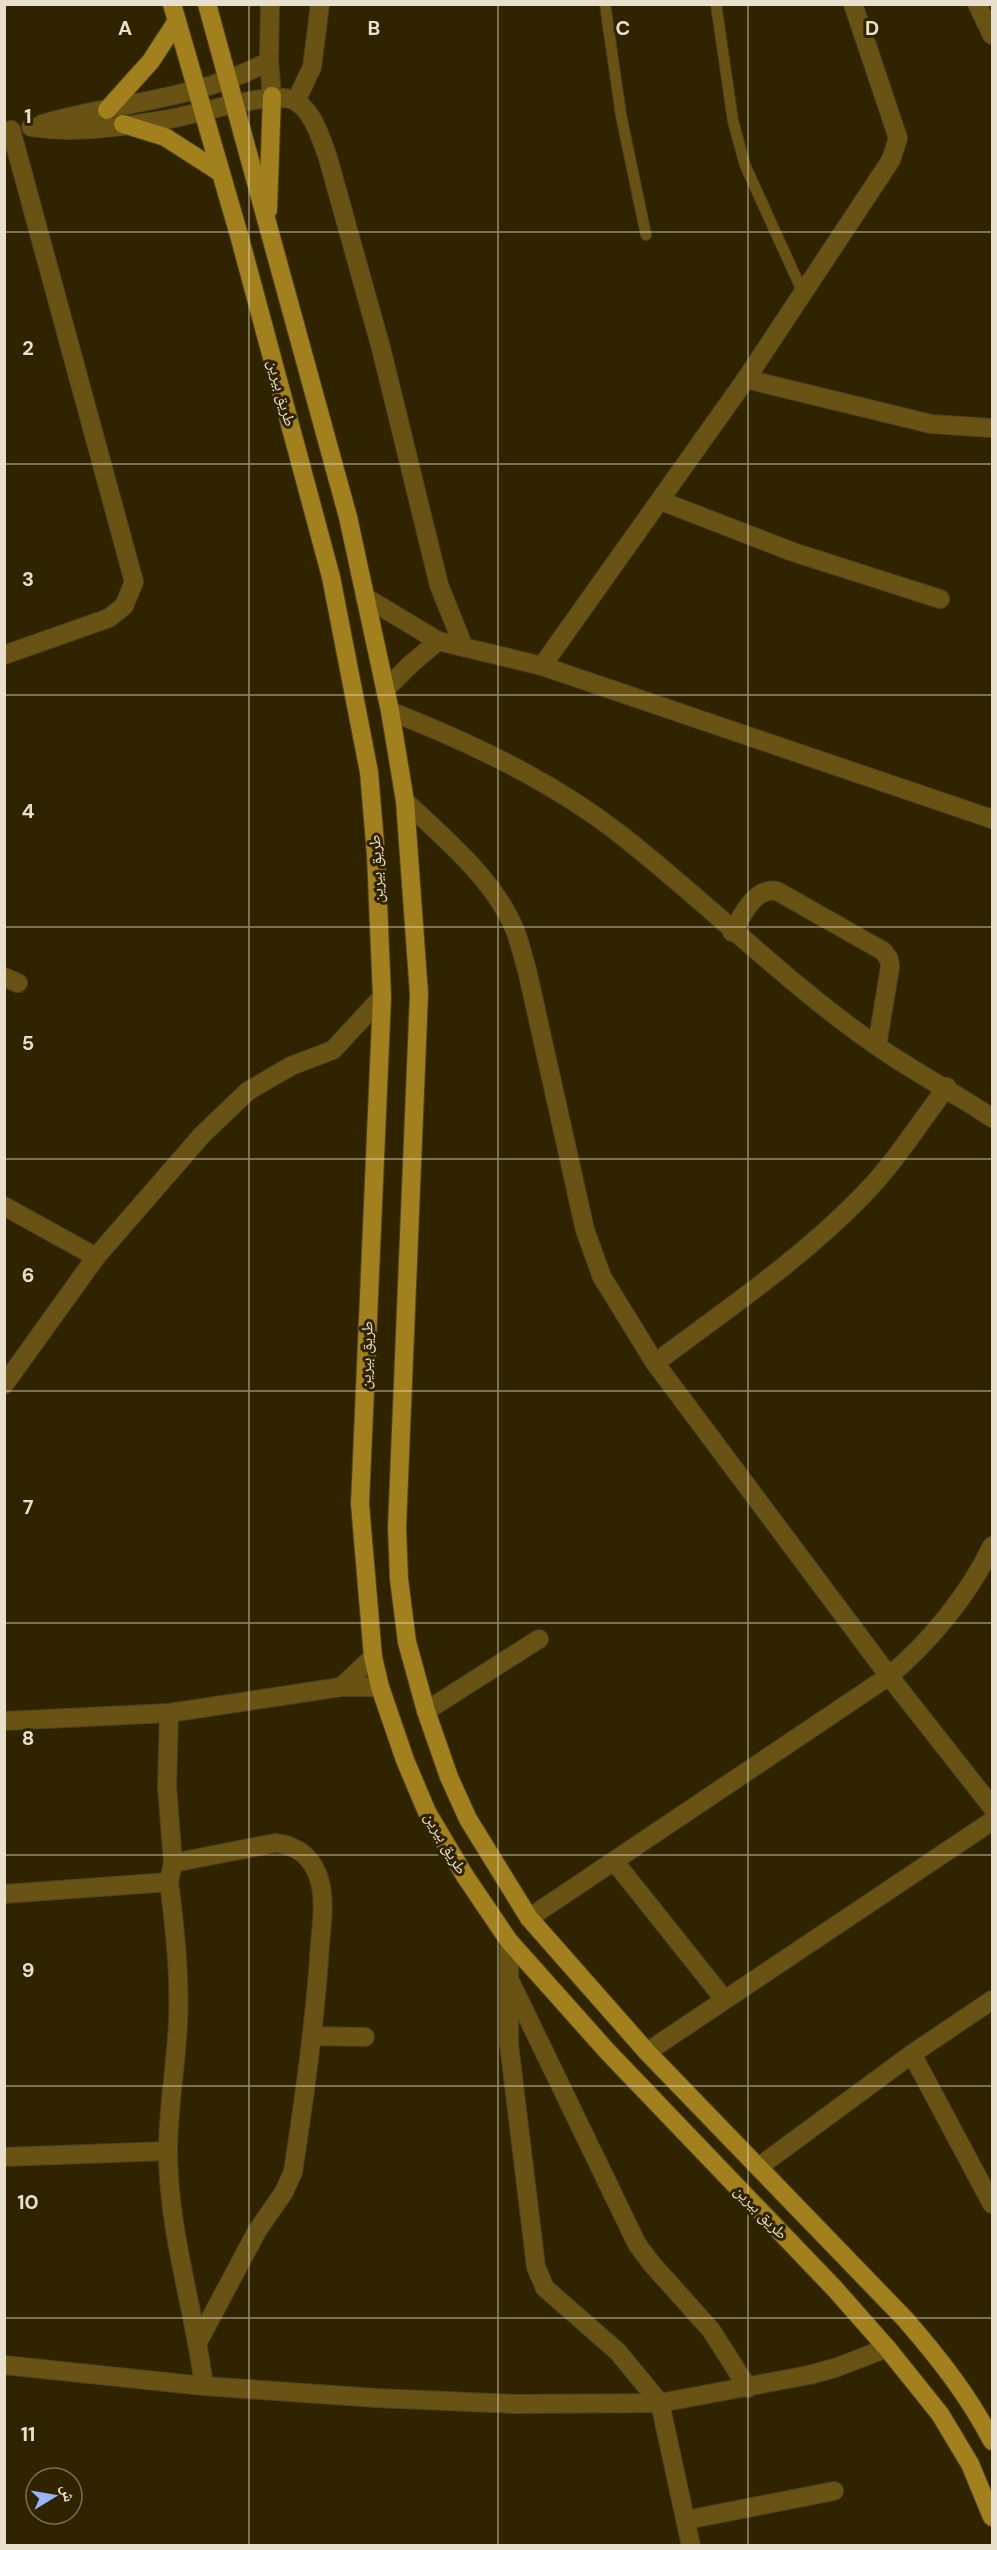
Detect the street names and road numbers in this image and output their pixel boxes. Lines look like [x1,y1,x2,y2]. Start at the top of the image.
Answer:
street label: طريق بيرين [263,357,301,429]
street label: طريق بيرين [364,834,388,904]
street label: طريق بيرين [354,1320,378,1390]
street label: طريق بيرين [420,1808,472,1878]
street label: طريق بيرين [730,2180,792,2244]

